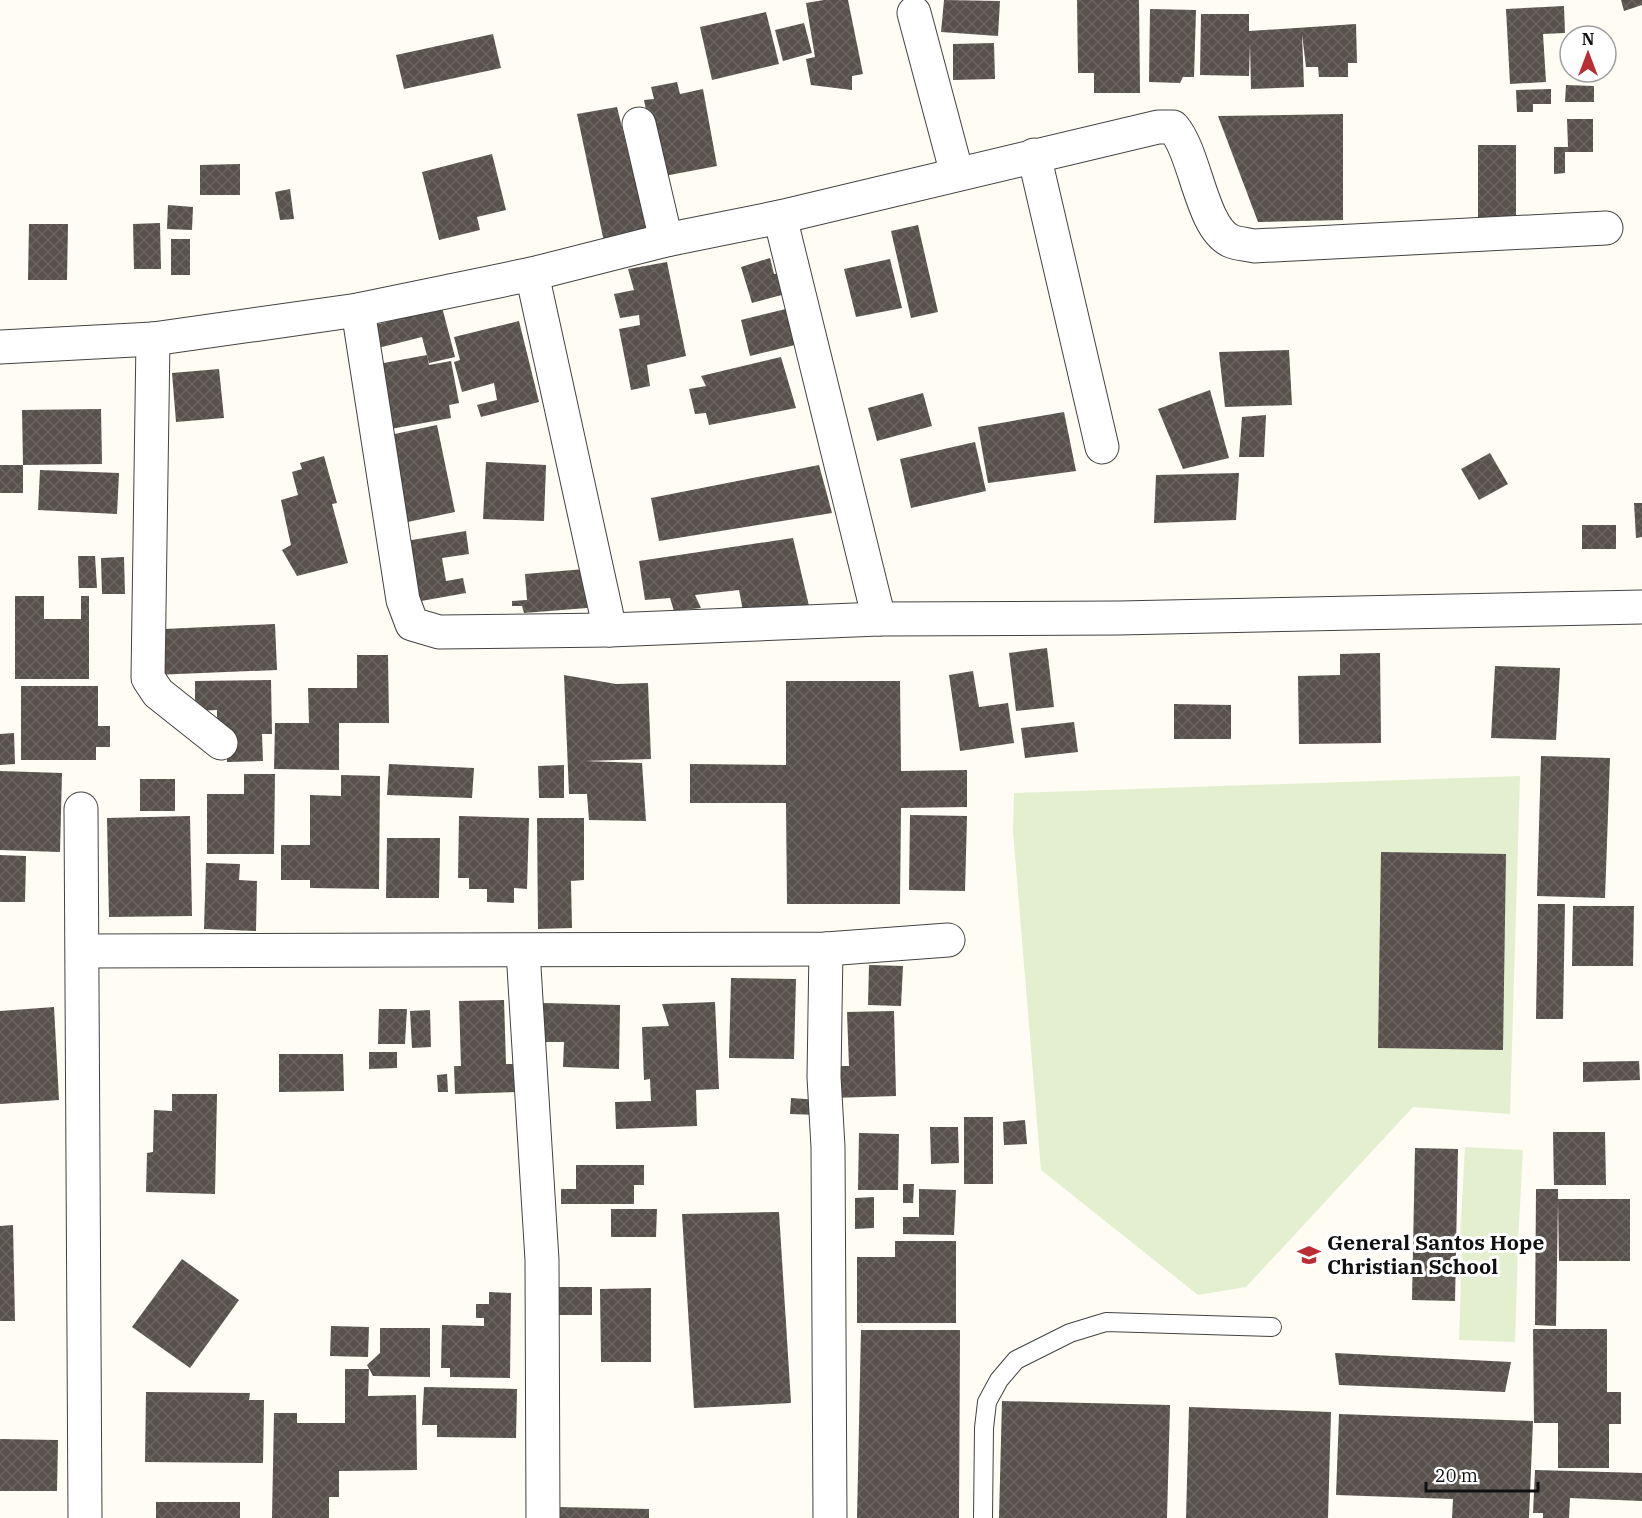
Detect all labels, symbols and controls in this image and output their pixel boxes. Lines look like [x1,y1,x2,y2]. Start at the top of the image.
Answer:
north arrow [1558,24,1618,84]
text: N [1582,29,1594,49]
place label: General Santos Hope Christian School [1327,1228,1544,1280]
school or university icon: General Santos Hope Christian School [1296,1242,1322,1268]
scale bar [1426,1455,1538,1493]
text: 20 m [1435,1464,1478,1487]

